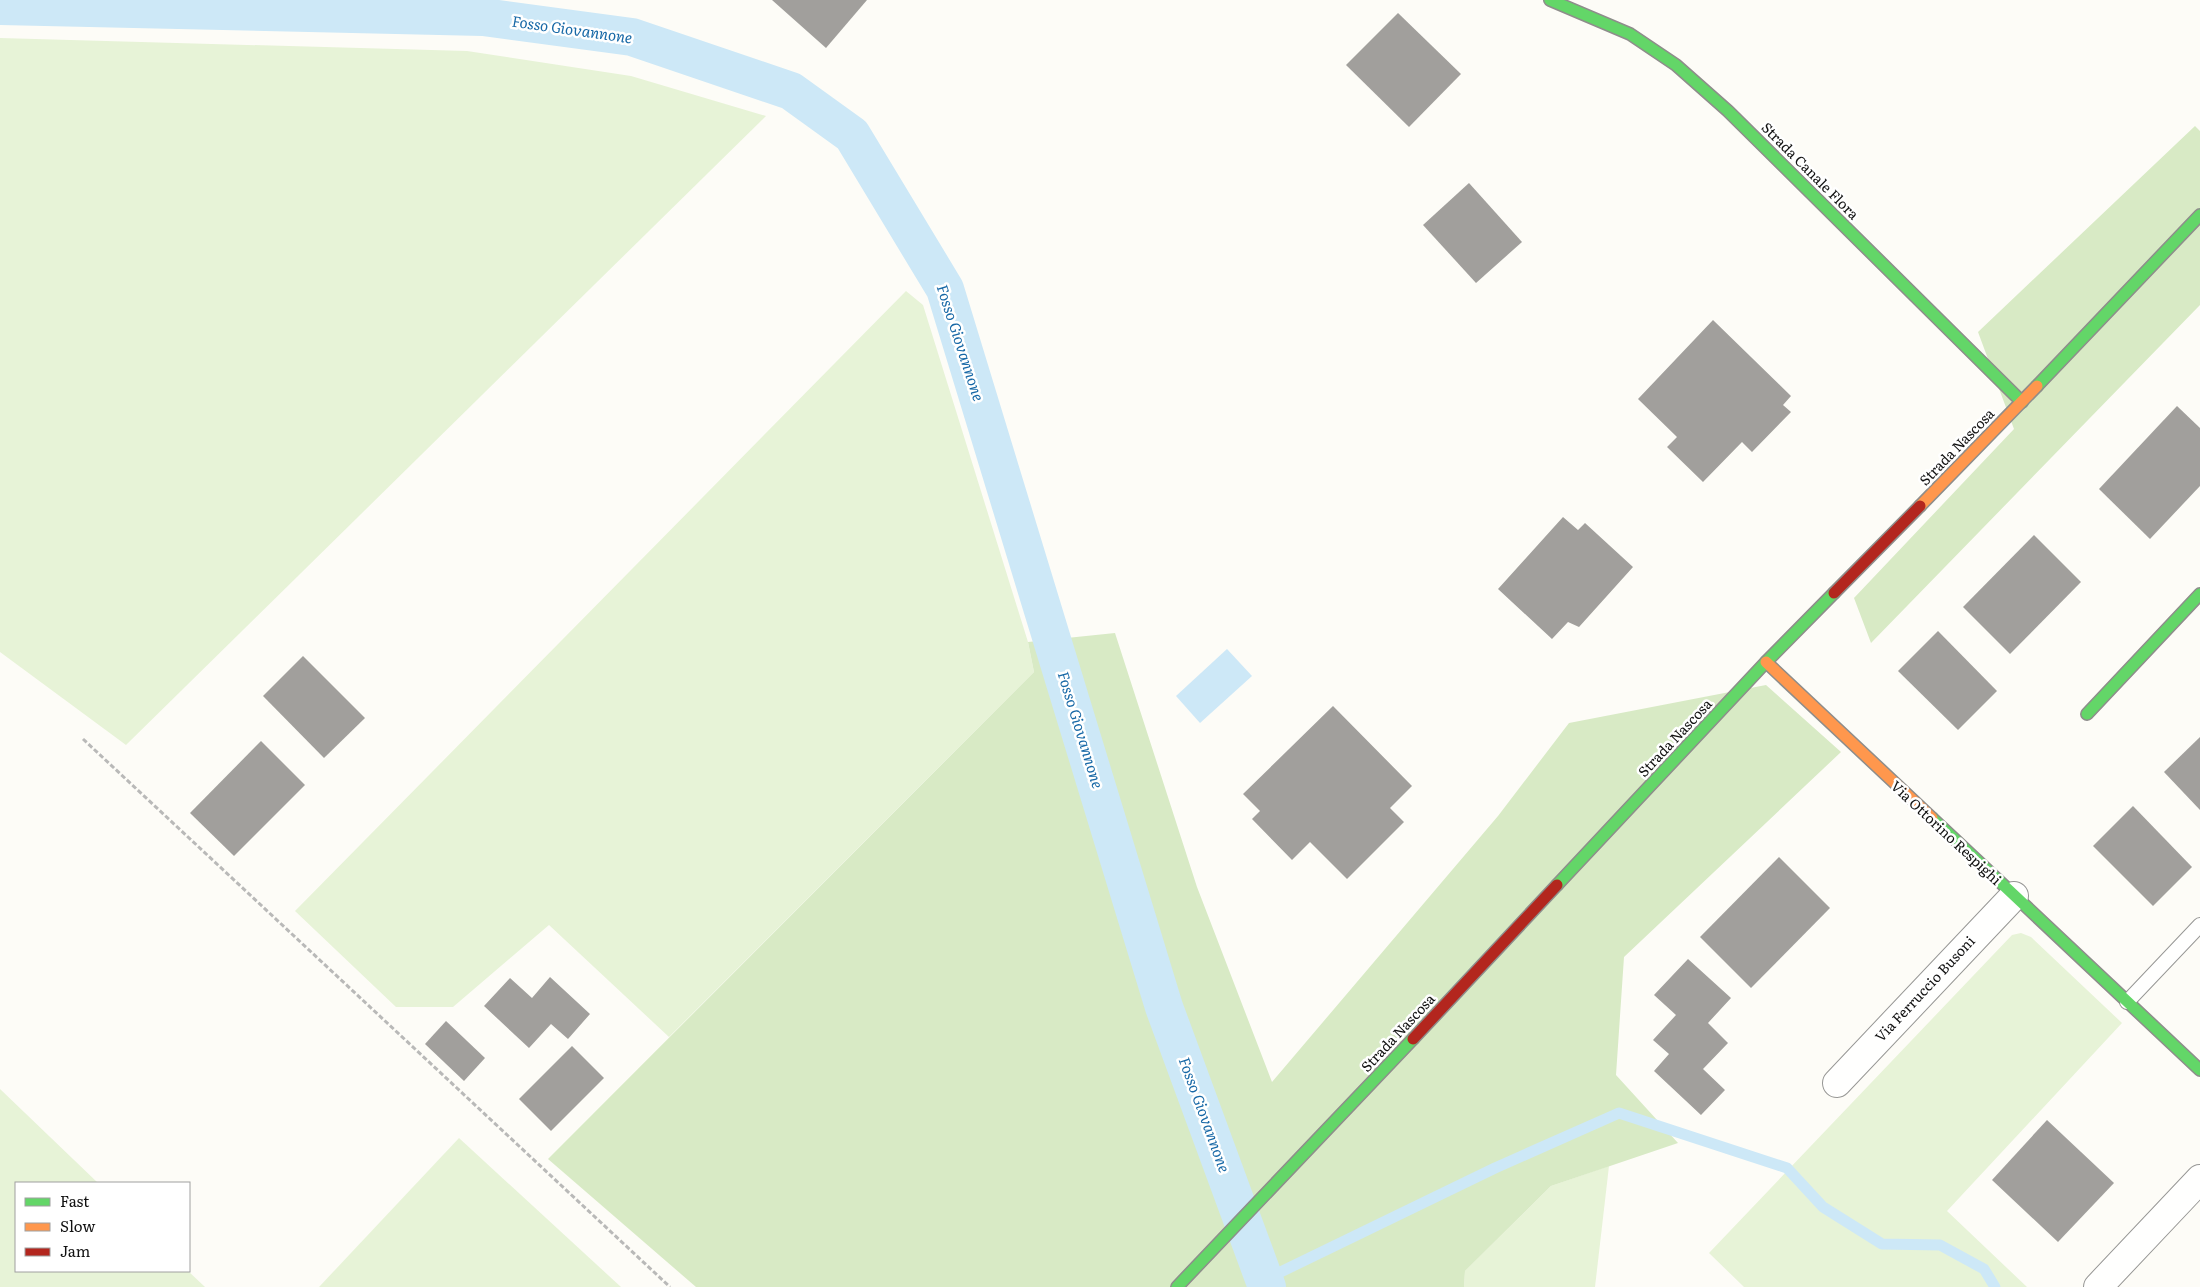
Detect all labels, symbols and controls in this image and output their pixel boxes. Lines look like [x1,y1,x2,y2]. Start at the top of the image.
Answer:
water label: Fosso Giovannone [510,9,634,48]
street label: Strada Canale Flora [1758,117,1864,224]
water label: Fosso Giovannone [932,281,991,404]
street label: Strada Nascosa [1914,403,1999,489]
water label: Fosso Giovannone [1053,668,1110,791]
street label: Strada Nascosa [1633,694,1716,781]
street label: Via Ottorino Respighi [1887,776,2007,889]
street label: Via Ferruccio Busoni [1870,931,1979,1046]
street label: Strada Nascosa [1356,989,1439,1076]
water label: Fosso Giovannone [1174,1054,1237,1175]
legend [15,1182,190,1272]
text: Fast [60,1189,89,1212]
text: Slow [60,1214,95,1237]
text: Jam [60,1239,91,1262]

